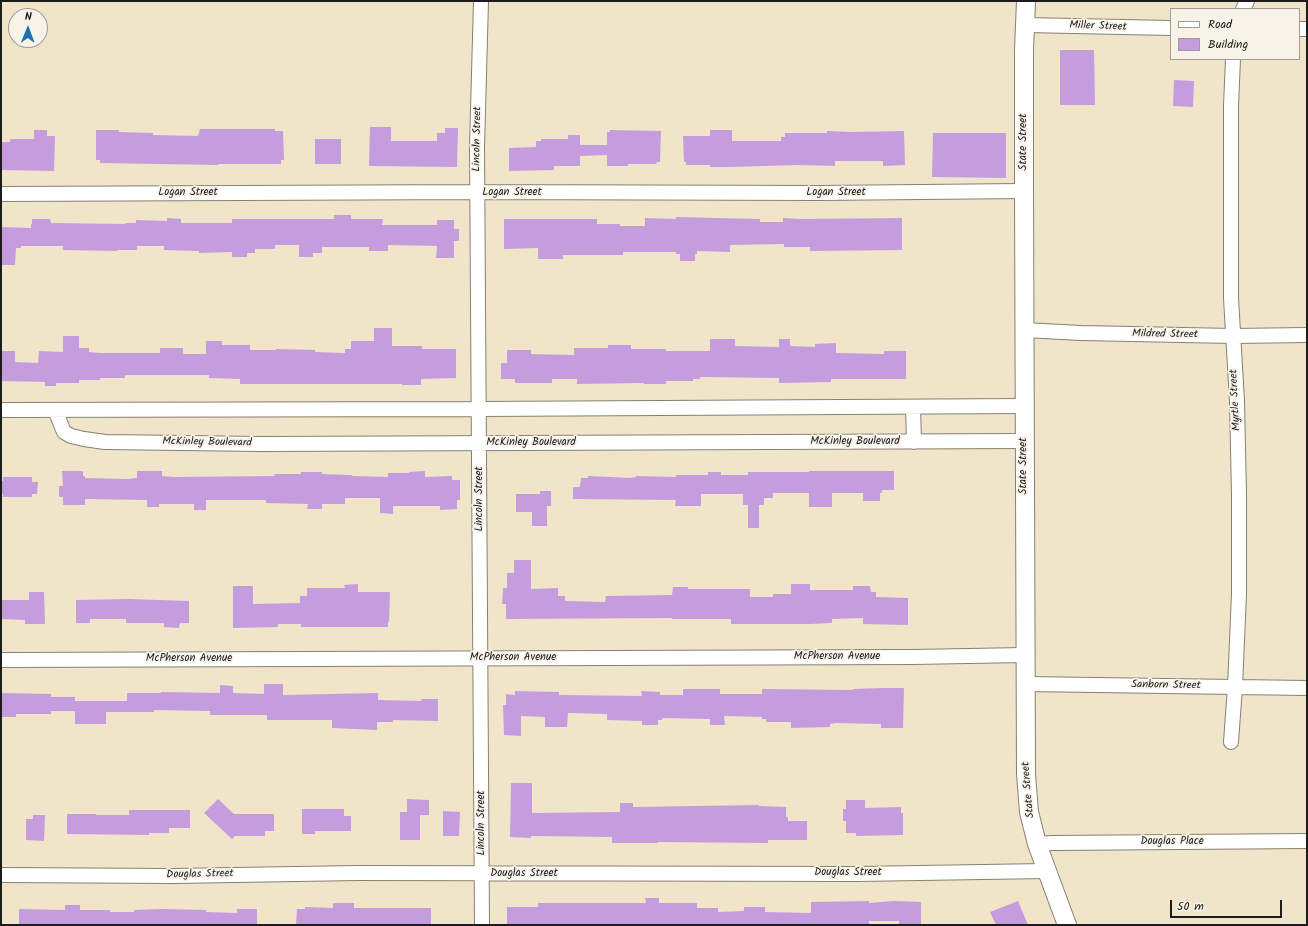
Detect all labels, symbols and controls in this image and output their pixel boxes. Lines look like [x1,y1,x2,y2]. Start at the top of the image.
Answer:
north arrow [8,8,48,48]
text: N [25,8,32,26]
legend [1170,8,1300,60]
text: Road [1208,15,1232,34]
street label: Miller Street [1069,19,1127,35]
text: Building [1208,35,1248,54]
street label: Lincoln Street [471,106,485,172]
street label: State Street [1017,114,1031,170]
street label: Logan Street [158,186,218,200]
street label: Logan Street [482,186,542,200]
street label: Logan Street [806,186,866,200]
street label: Mildred Street [1132,328,1198,342]
street label: Myrtle Street [1228,369,1244,431]
street label: McKinley Boulevard [810,435,900,449]
street label: McKinley Boulevard [162,436,252,450]
street label: McKinley Boulevard [486,436,576,450]
street label: State Street [1017,438,1031,494]
street label: Lincoln Street [473,466,487,532]
street label: McPherson Avenue [794,650,880,664]
street label: McPherson Avenue [470,651,556,665]
street label: McPherson Avenue [146,652,232,666]
street label: Sanborn Street [1131,679,1201,693]
street label: State Street [1020,761,1038,819]
street label: Lincoln Street [475,790,489,856]
street label: Douglas Place [1140,835,1204,849]
street label: Douglas Street [814,866,882,880]
street label: Douglas Street [490,867,558,881]
street label: Douglas Street [166,868,234,882]
scale bar [1172,892,1284,918]
text: 50 m [1177,897,1204,916]

